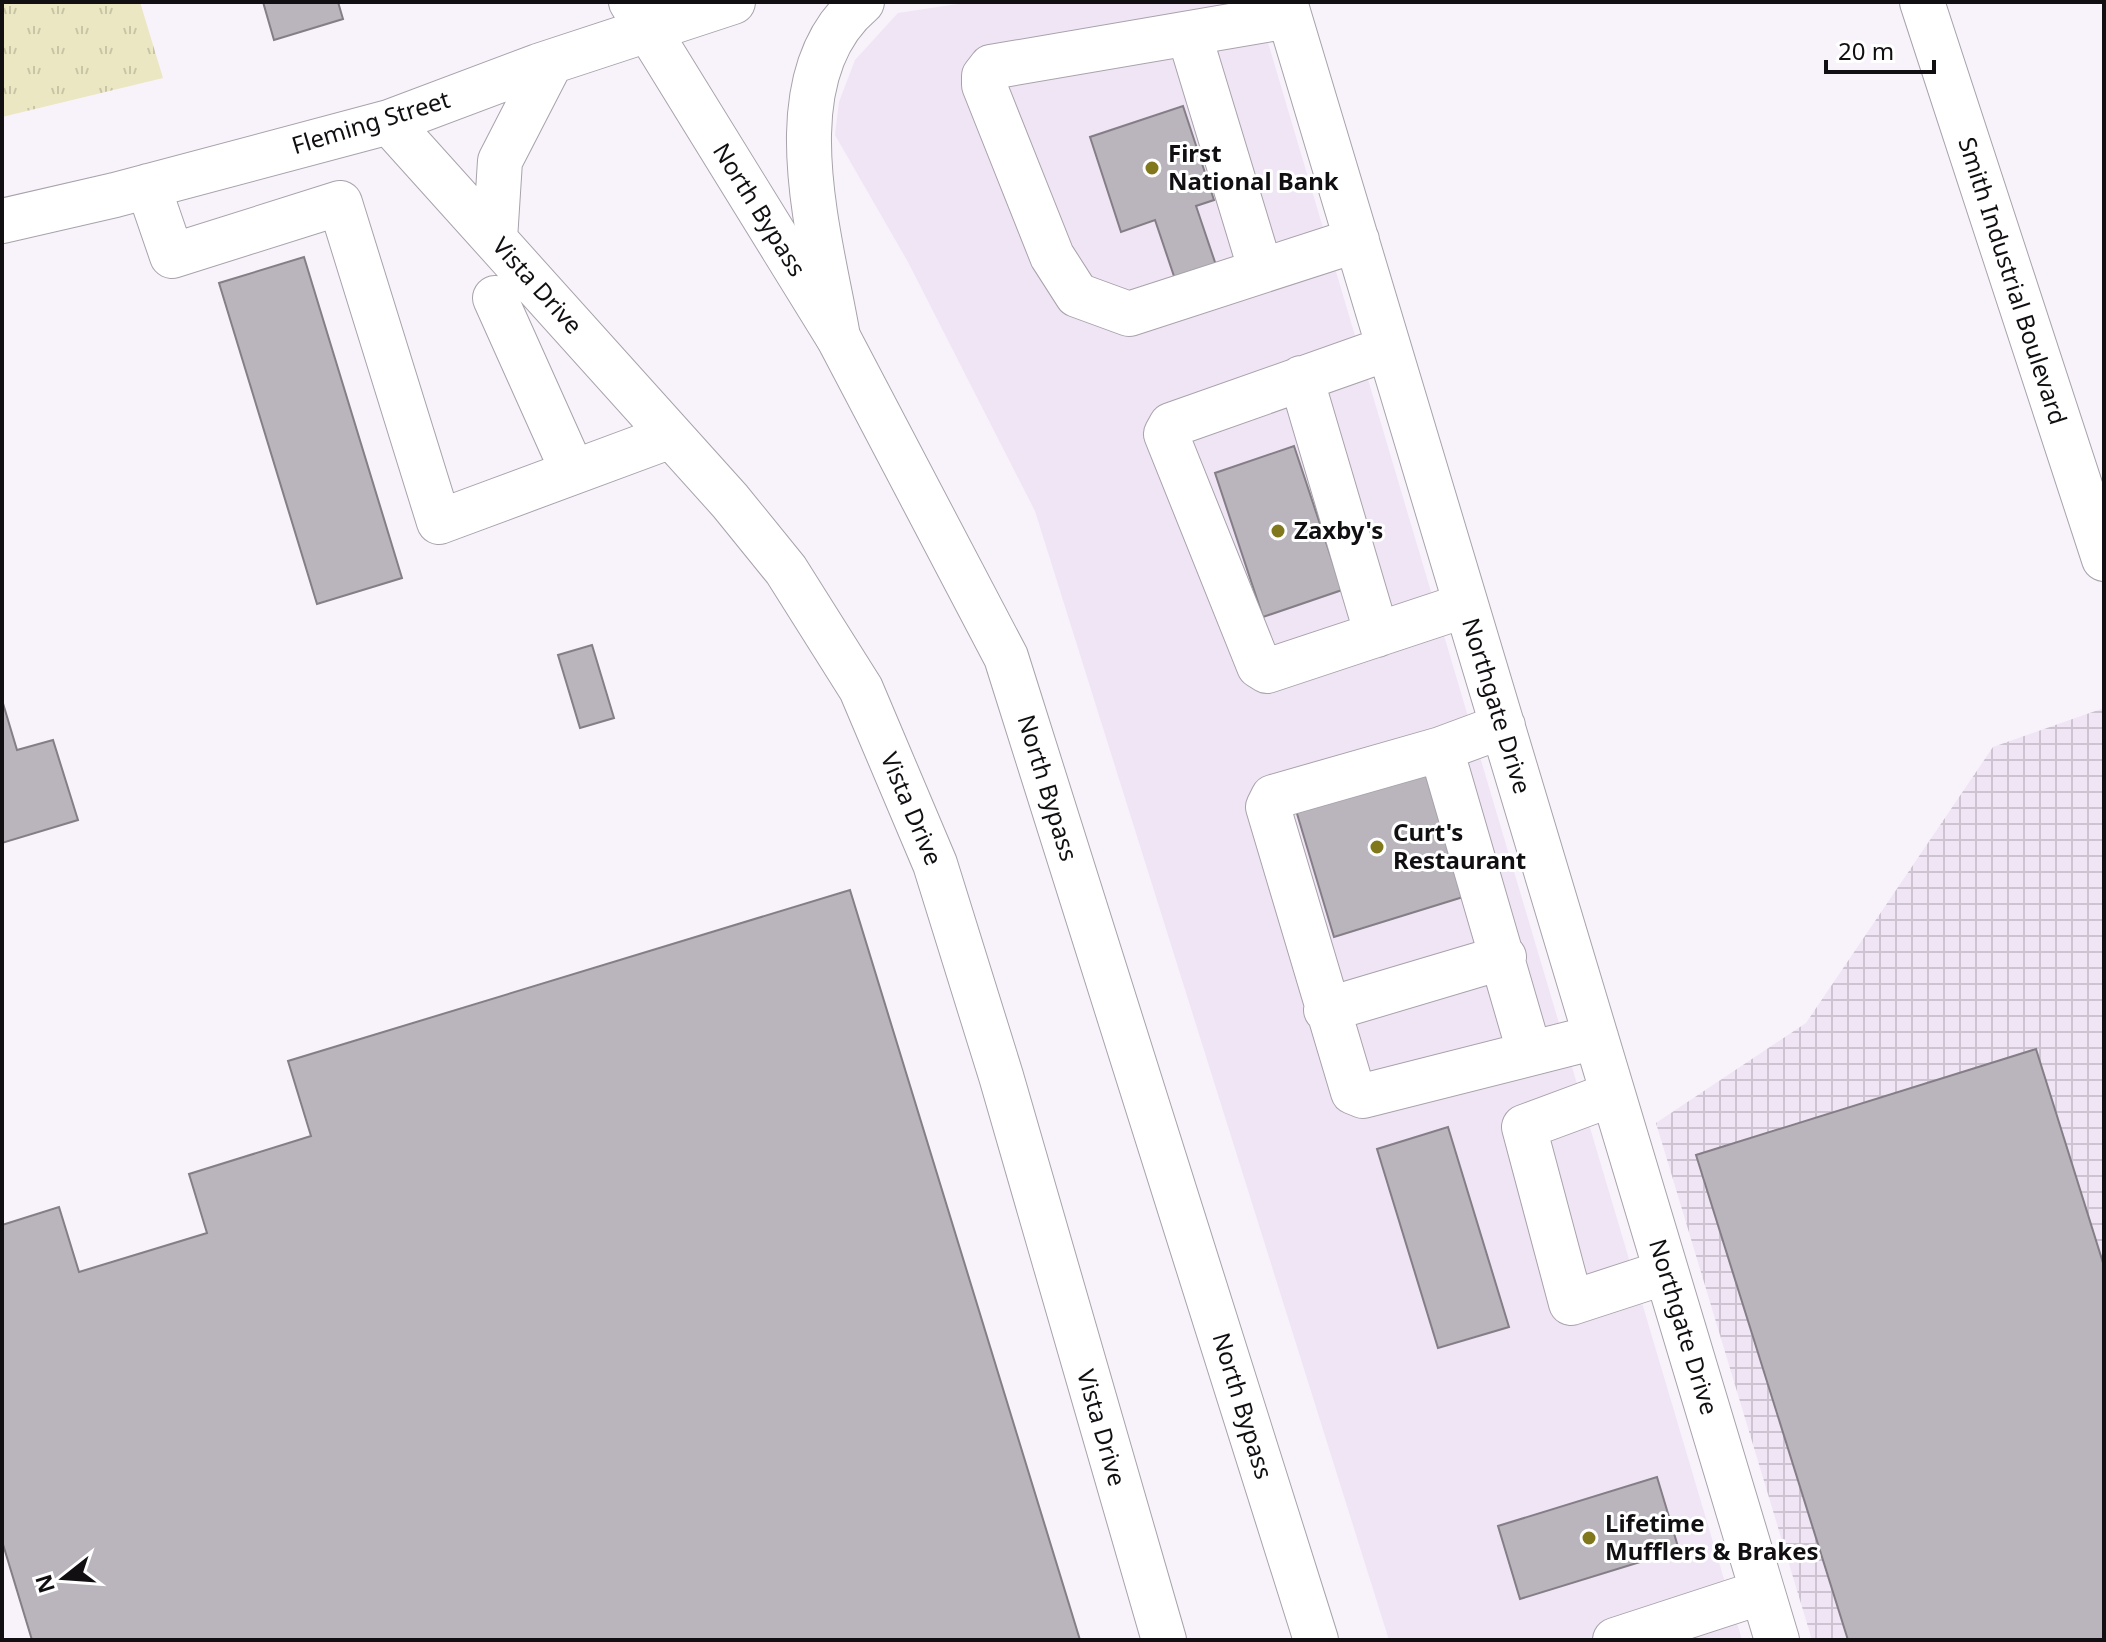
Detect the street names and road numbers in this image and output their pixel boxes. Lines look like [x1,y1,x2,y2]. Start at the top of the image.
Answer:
street label: Fleming Street [287,82,454,161]
street label: Smith Industrial Boulevard [1951,133,2076,428]
street label: North Bypass [706,136,814,282]
street label: Vista Drive [486,229,590,341]
street label: Northgate Drive [1455,614,1540,797]
street label: North Bypass [1011,710,1086,865]
street label: Vista Drive [874,747,951,870]
street label: Northgate Drive [1642,1235,1727,1418]
street label: North Bypass [1206,1328,1281,1483]
street label: Vista Drive [1070,1365,1135,1490]

